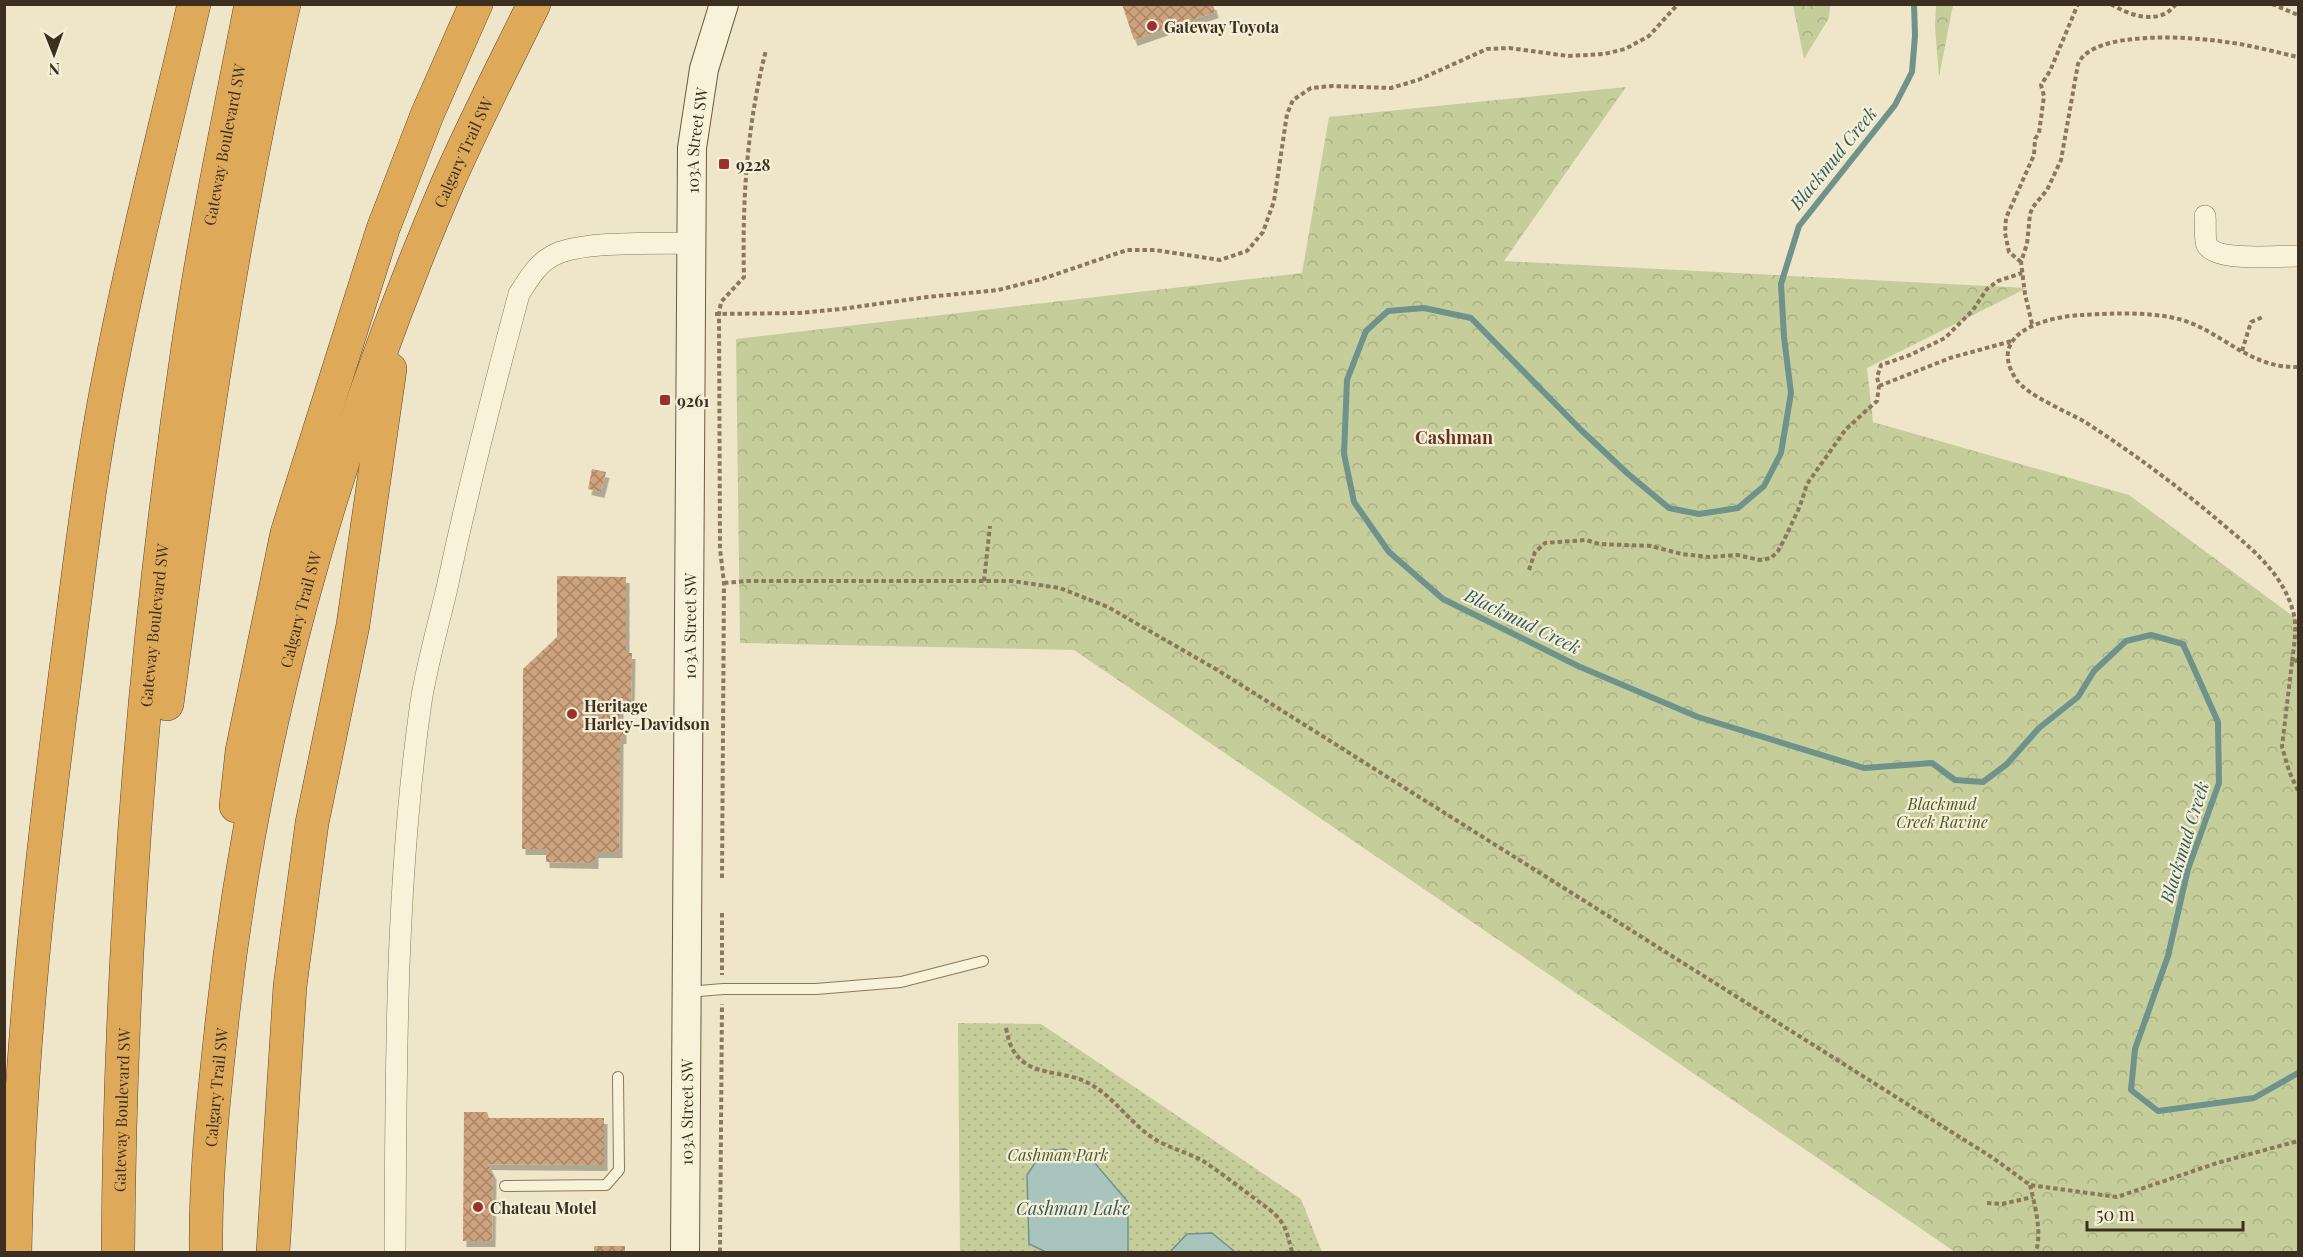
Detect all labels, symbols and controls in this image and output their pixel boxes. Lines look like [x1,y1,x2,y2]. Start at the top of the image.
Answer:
place label: Gateway Toyota [1164,16,1280,37]
marker: Gateway Toyota [1145,19,1159,33]
north arrow [24,24,84,84]
text: N [48,59,60,80]
street label: Gateway Boulevard SW [198,62,250,227]
street label: 103A Street SW [681,85,712,193]
street label: Calgary Trail SW [428,93,497,211]
water label: Blackmud Creek [1783,101,1882,215]
place label: 9228 [736,154,771,175]
marker: 9228 [717,157,731,171]
place label: 9261 [677,390,709,411]
marker: 9261 [658,393,672,407]
district label: Cashman [1415,425,1493,449]
street label: Gateway Boulevard SW [134,542,172,708]
street label: Calgary Trail SW [274,548,326,670]
street label: 103A Street SW [678,572,700,679]
water label: Blackmud Creek [1460,582,1585,659]
place label: Heritage Harley-Davidson [584,695,710,734]
marker: Heritage Harley-Davidson [565,707,579,721]
water label: Blackmud Creek [2154,778,2214,907]
park label: Blackmud Creek Ravine [1896,793,1988,832]
street label: Calgary Trail SW [199,1026,232,1148]
street label: Gateway Boulevard SW [108,1027,134,1192]
street label: 103A Street SW [675,1058,697,1165]
park label: Cashman Park [1007,1144,1109,1165]
scale bar [2087,1194,2243,1232]
water label: Cashman Lake [1016,1196,1130,1220]
place label: Chateau Motel [490,1197,597,1218]
marker: Chateau Motel [471,1200,485,1214]
text: 50 m [2096,1202,2135,1226]

